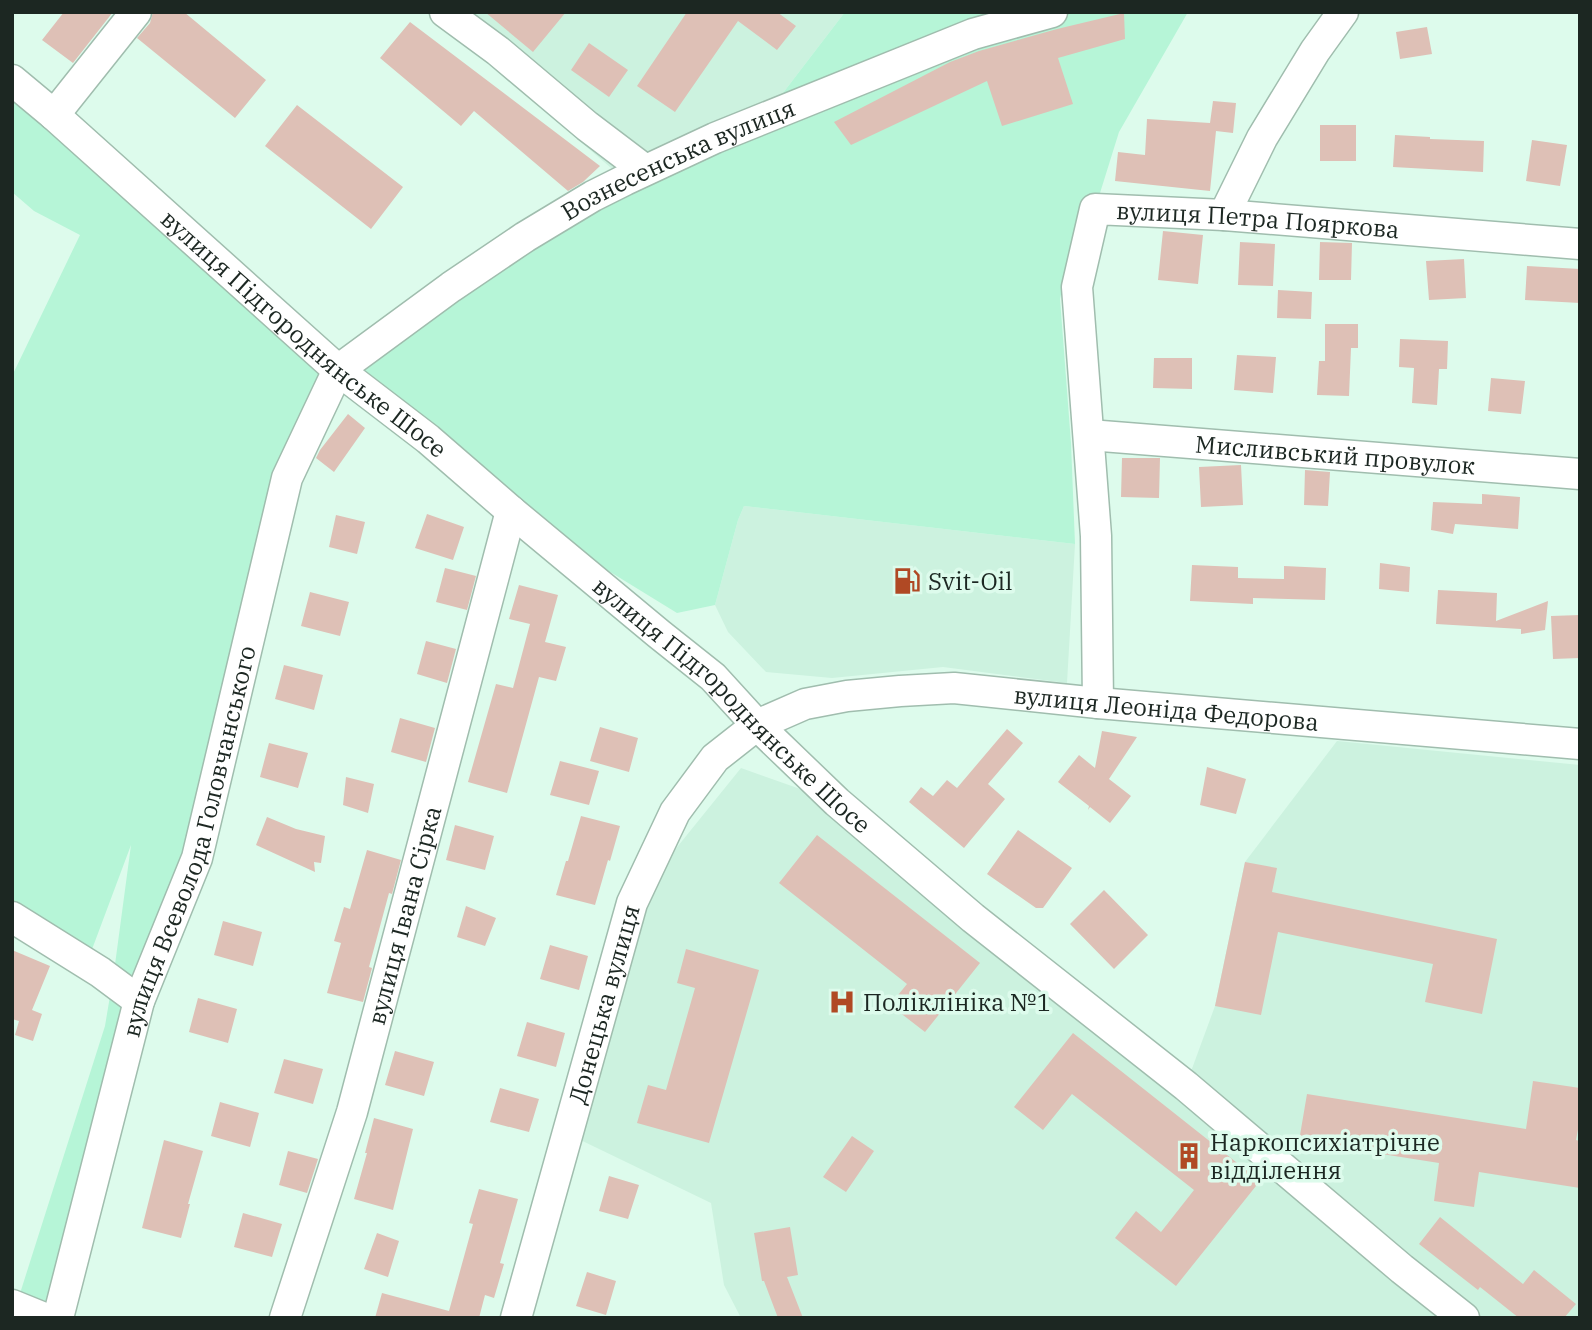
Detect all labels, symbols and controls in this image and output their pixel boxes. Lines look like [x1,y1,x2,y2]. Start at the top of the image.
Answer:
street label: Вознесенська вулиця [555,91,800,228]
street label: вулиця Петра Пояркова [1116,194,1401,245]
street label: вулиця Підгороднянське Шосе [154,203,454,464]
street label: Мисливський провулок [1194,427,1477,482]
place label: Svit-Oil [928,565,1012,597]
fuel station icon: Svit-Oil [892,566,922,596]
street label: вулиця Підгороднянське Шосе [586,570,878,840]
street label: вулиця Всеволода Головчанського [114,642,263,1040]
street label: вулиця Леоніда Федорова [1012,678,1320,738]
street label: вулиця Івана Сірка [360,802,448,1028]
street label: Донецька вулиця [561,901,647,1107]
place label: Поліклініка №1 [863,986,1051,1018]
hospital icon: Поліклініка №1 [827,987,857,1017]
place label: Наркопсихіатрічне відділення [1210,1126,1440,1186]
building icon: Наркопсихіатрічне відділення [1174,1141,1204,1171]

